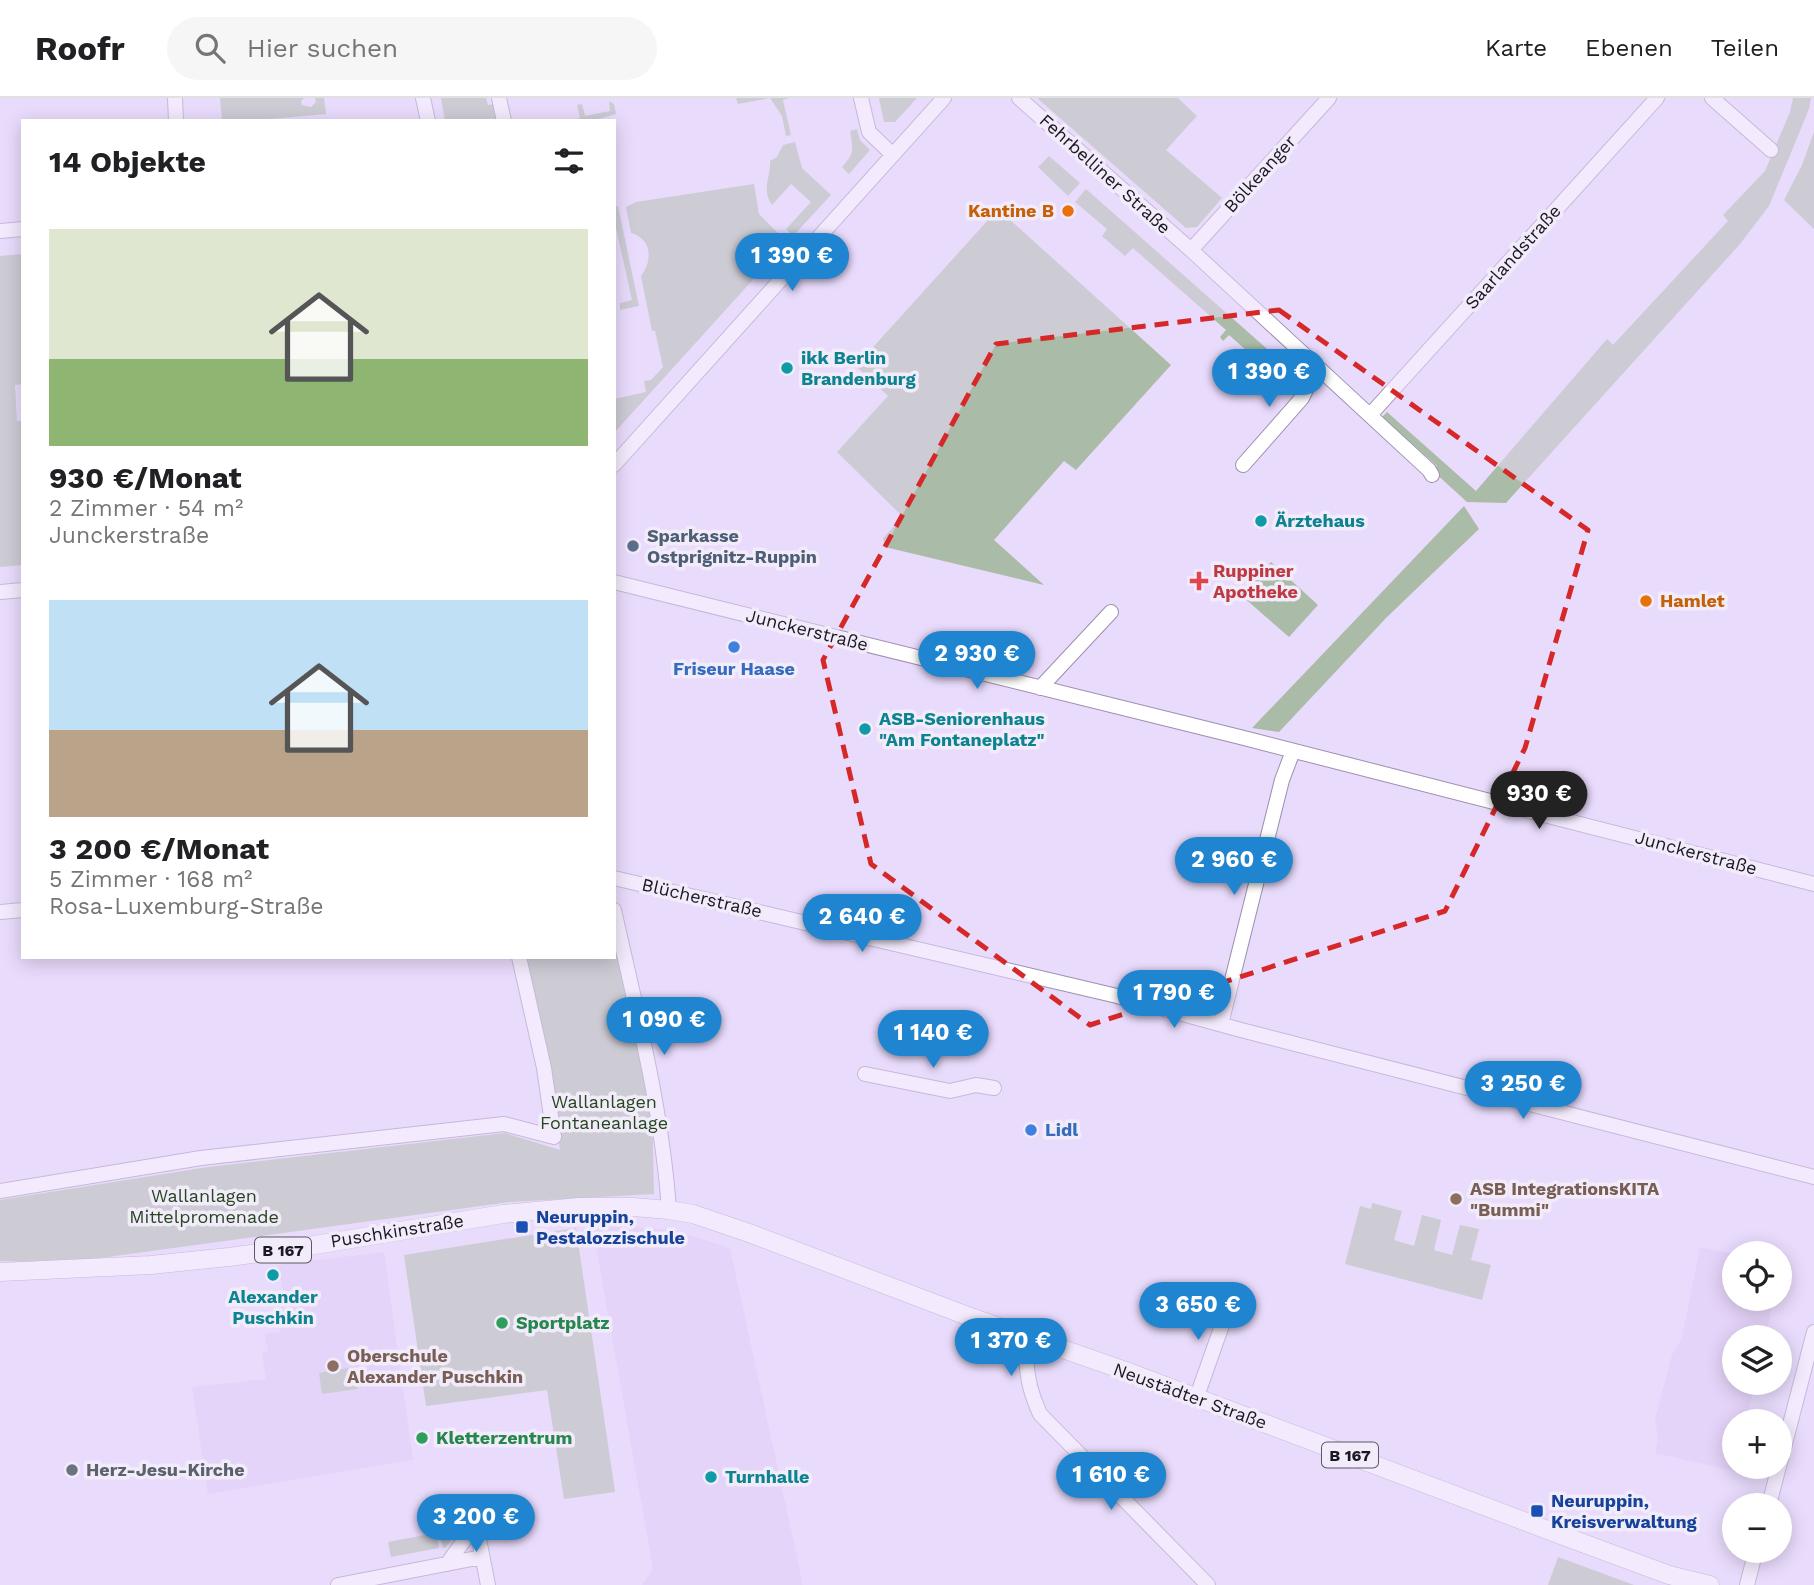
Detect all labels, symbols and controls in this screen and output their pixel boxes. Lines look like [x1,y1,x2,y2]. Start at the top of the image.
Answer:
search box [167,17,657,80]
text: Roofr [35,29,125,68]
icon: search [191,29,229,67]
text: Hier suchen [247,33,398,63]
text: Karte [1485,34,1547,62]
text: Ebenen [1585,34,1673,62]
text: Teilen [1711,34,1779,62]
street label: Fehrbelliner Straße [1036,109,1175,238]
street label: Bölkeanger [1219,131,1300,217]
icon: filters [550,142,588,180]
text: 14 Objekte [49,144,206,179]
place label: Kantine B [968,200,1054,221]
street label: Saarlandstraße [1460,200,1565,313]
marker: Kantine B [1060,203,1076,219]
pin: 1 390 € [727,234,857,293]
text: 1 390 € [751,242,833,269]
icon: home [256,274,382,400]
place label: ikk Berlin Brandenburg [801,347,916,389]
pin: 1 390 € [1204,350,1334,409]
text: 1 390 € [1228,358,1310,385]
marker: ikk Berlin Brandenburg [779,360,795,376]
text: 930 €/Monat [49,460,242,495]
text: 2 Zimmer · 54 m² [49,495,243,522]
place label: Ärztehaus [1275,510,1365,531]
marker: Ärztehaus [1253,513,1269,529]
text: Junckerstraße [49,522,209,549]
place label: Sparkasse Ostprignitz-Ruppin [647,525,817,567]
marker: Sparkasse Ostprignitz-Ruppin [625,538,641,554]
place label: Ruppiner Apotheke [1213,560,1298,602]
marker: Ruppiner Apotheke [1191,573,1207,589]
place label: Hamlet [1660,590,1725,611]
marker: Hamlet [1638,593,1654,609]
street label: Junckerstraße [744,604,870,655]
pin: 2 930 € [912,632,1042,691]
marker: Friseur Haase [726,639,742,655]
text: 2 930 € [934,640,1020,667]
icon: home [256,645,382,771]
place label: Friseur Haase [673,658,795,679]
place label: ASB-Seniorenhaus "Am Fontaneplatz" [879,708,1045,750]
marker: ASB-Seniorenhaus "Am Fontaneplatz" [857,721,873,737]
pin: 930 € [1490,772,1588,831]
text: 930 € [1506,780,1572,807]
street label: Junckerstraße [1633,826,1759,879]
text: 3 200 €/Monat [49,831,269,866]
pin: 2 960 € [1169,838,1299,897]
text: 2 960 € [1191,846,1277,873]
text: 5 Zimmer · 168 m² [49,866,253,893]
street label: Blücherstraße [640,873,764,922]
text: Rosa-Luxemburg-Straße [49,893,324,920]
pin: 2 640 € [797,894,927,954]
text: 2 640 € [819,903,905,930]
pin: 1 790 € [1109,970,1239,1030]
text: 1 790 € [1133,979,1215,1006]
pin: 1 090 € [599,998,729,1057]
text: 1 090 € [622,1006,706,1033]
pin: 1 140 € [868,1010,998,1070]
text: 1 140 € [894,1019,972,1046]
pin: 3 250 € [1458,1062,1588,1121]
text: 3 250 € [1481,1070,1565,1097]
park label: Wallanlagen Fontaneanlage [540,1091,668,1133]
place label: Lidl [1045,1119,1078,1140]
marker: Lidl [1023,1122,1039,1138]
place label: ASB IntegrationsKITA "Bummi" [1470,1178,1660,1220]
park label: Wallanlagen Mittelpromenade [129,1185,279,1227]
marker: ASB IntegrationsKITA "Bummi" [1448,1191,1464,1207]
place label: Neuruppin, Pestalozzischule [536,1206,685,1248]
street label: Puschkinstraße [329,1210,465,1251]
marker: Neuruppin, Pestalozzischule [514,1219,530,1235]
road number: B 167 [255,1238,311,1262]
map controls [1722,1241,1792,1563]
button: locate [1722,1241,1792,1311]
marker: Alexander Puschkin [265,1267,281,1283]
pin: 3 650 € [1133,1282,1263,1342]
place label: Alexander Puschkin [228,1286,318,1328]
text: 3 650 € [1155,1291,1241,1318]
place label: Sportplatz [516,1312,610,1333]
marker: Sportplatz [494,1315,510,1331]
pin: 1 370 € [946,1318,1076,1378]
button: layers [1722,1325,1792,1395]
text: 1 370 € [971,1327,1051,1354]
place label: Oberschule Alexander Puschkin [347,1345,523,1387]
marker: Oberschule Alexander Puschkin [325,1358,341,1374]
street label: Neustädter Straße [1111,1358,1270,1433]
button: + [1722,1409,1792,1479]
place label: Kletterzentrum [436,1427,572,1448]
marker: Kletterzentrum [414,1430,430,1446]
road number: B 167 [1322,1442,1378,1468]
pin: 1 610 € [1046,1452,1176,1512]
place label: Herz-Jesu-Kirche [86,1459,245,1480]
text: 1 610 € [1072,1461,1150,1488]
marker: Herz-Jesu-Kirche [64,1462,80,1478]
place label: Turnhalle [725,1466,809,1487]
marker: Turnhalle [703,1469,719,1485]
place label: Neuruppin, Kreisverwaltung [1551,1490,1698,1532]
button: − [1722,1493,1792,1563]
pin: 3 200 € [411,1494,541,1554]
text: 3 200 € [433,1503,519,1530]
marker: Neuruppin, Kreisverwaltung [1529,1503,1545,1519]

